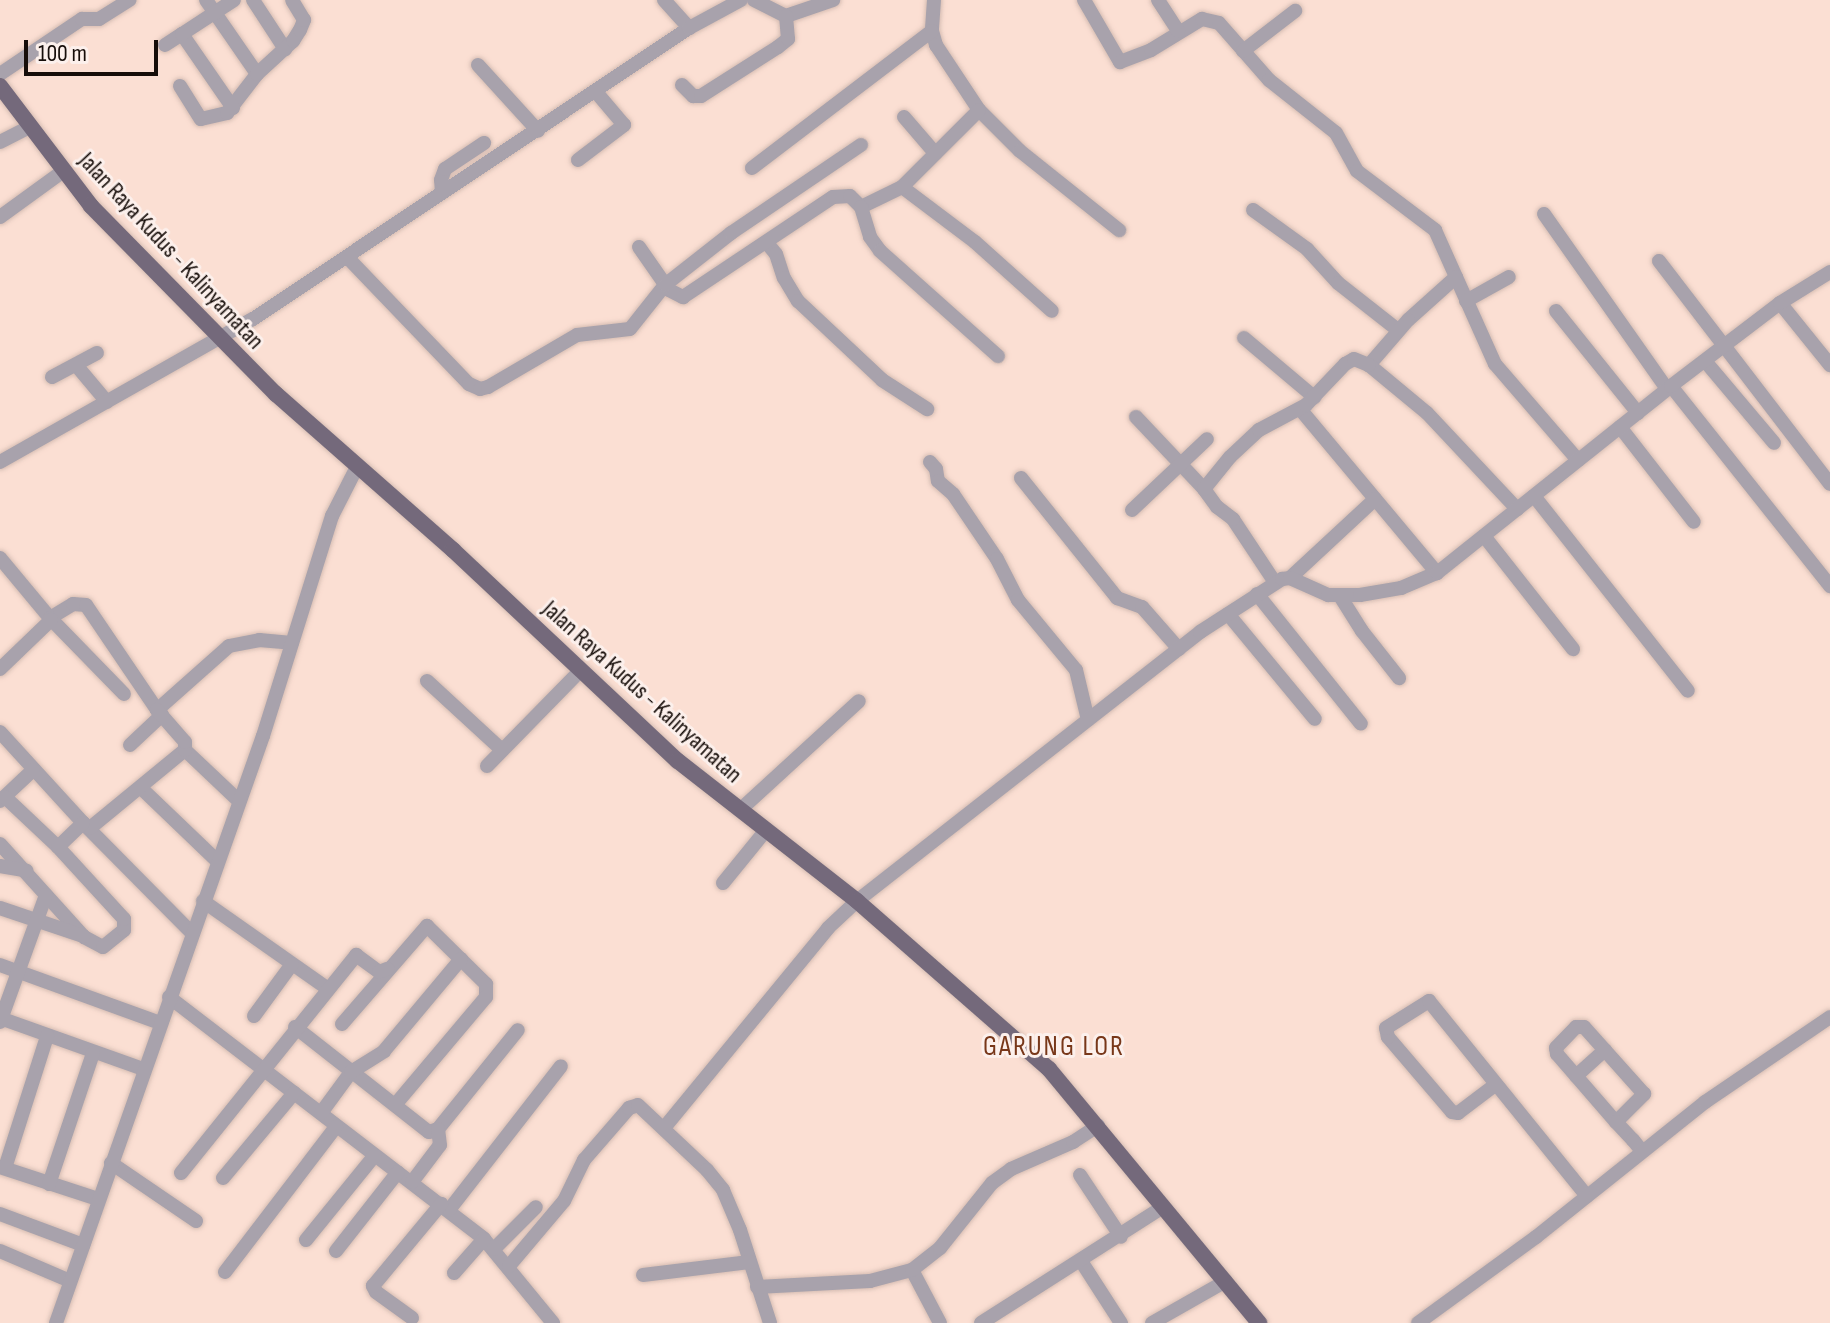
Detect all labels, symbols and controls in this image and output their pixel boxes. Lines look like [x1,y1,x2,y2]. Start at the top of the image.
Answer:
scale bar [28,24,162,74]
text: 100 m [38,39,87,68]
street label: Jalan Raya Kudus - Kalinyamatan [72,147,270,355]
street label: Jalan Raya Kudus - Kalinyamatan [536,595,748,789]
district label: GARUNG LOR [983,1030,1125,1064]

